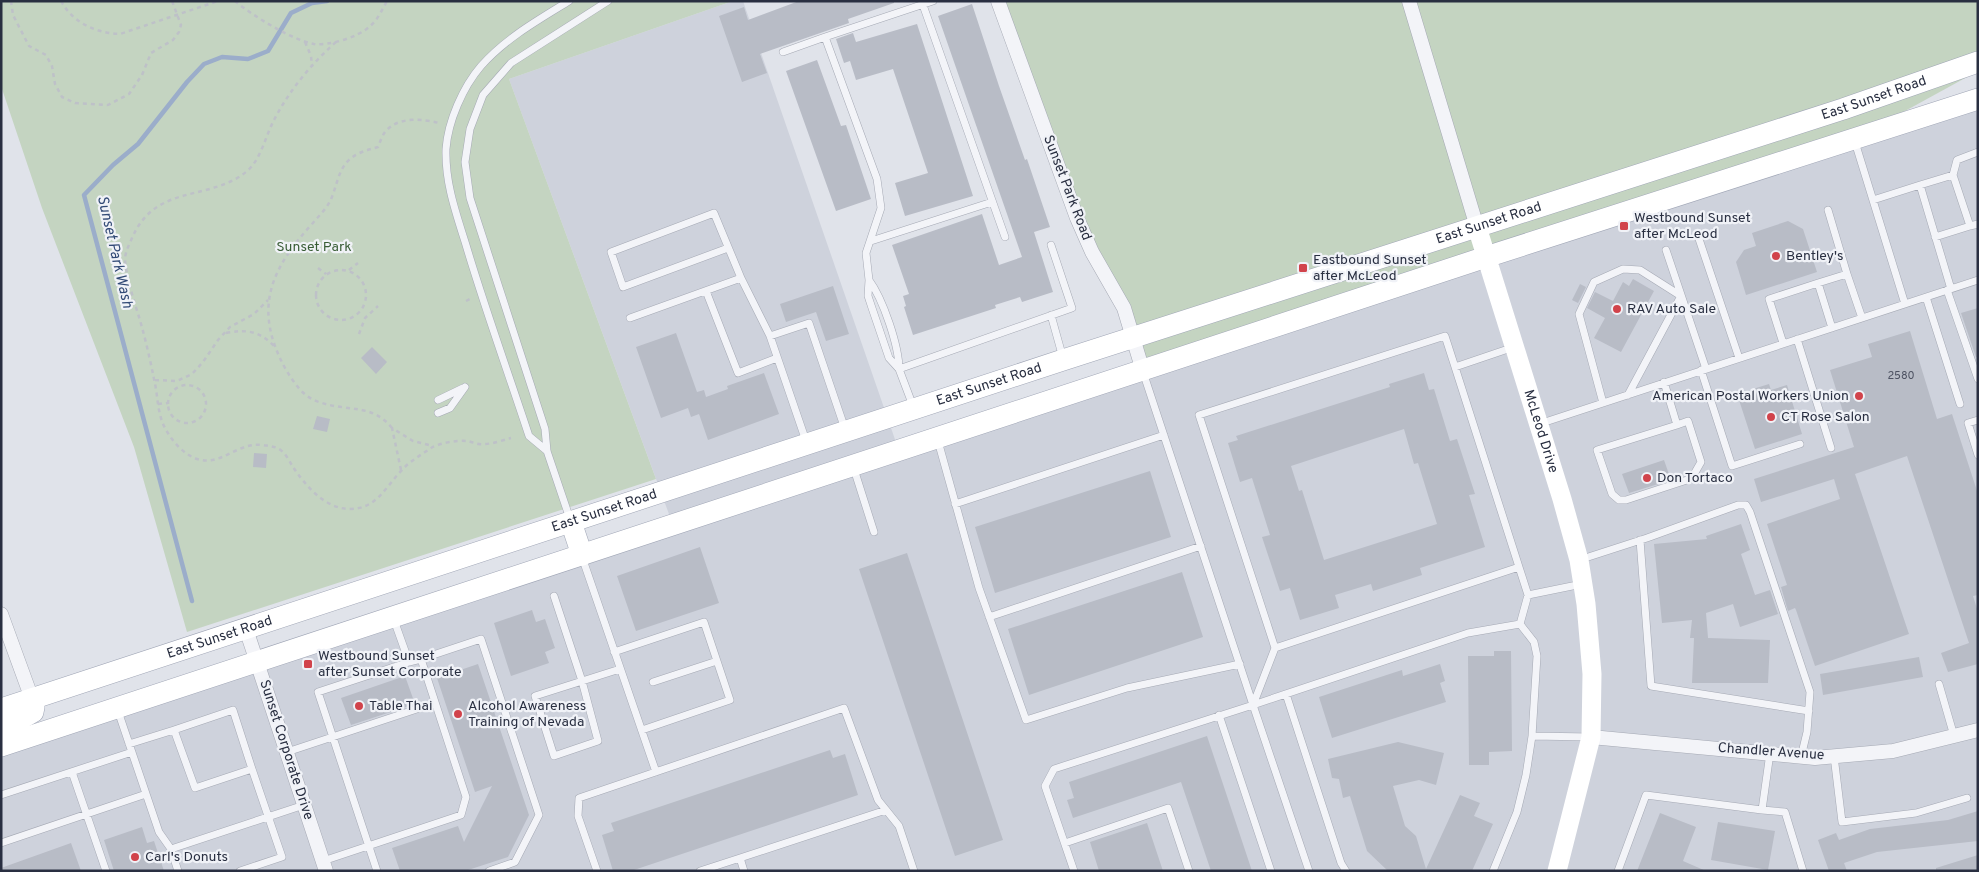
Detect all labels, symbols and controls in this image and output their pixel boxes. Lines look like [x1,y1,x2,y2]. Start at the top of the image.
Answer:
street label: East Sunset Road [1819,72,1929,124]
street label: Sunset Park Road [1039,133,1095,243]
water label: Sunset Park Wash [92,194,136,310]
street label: East Sunset Road [1434,198,1544,248]
place label: Westbound Sunset after McLeod [1634,210,1751,243]
marker: Westbound Sunset after McLeod [1618,220,1630,232]
park label: Sunset Park [276,239,352,256]
place label: Bentley's [1786,248,1844,265]
marker: Bentley's [1770,250,1782,262]
place label: Eastbound Sunset after McLeod [1313,252,1427,285]
marker: Eastbound Sunset after McLeod [1297,262,1309,274]
place label: RAV Auto Sale [1627,301,1716,318]
marker: RAV Auto Sale [1611,303,1623,315]
street label: East Sunset Road [934,359,1044,410]
house number: 2580 [1887,369,1915,383]
street label: McLeod Drive [1520,388,1562,475]
place label: American Postal Workers Union [1652,388,1849,405]
marker: American Postal Workers Union [1853,390,1865,402]
place label: CT Rose Salon [1781,409,1870,426]
marker: CT Rose Salon [1765,411,1777,423]
place label: Don Tortaco [1657,470,1733,487]
marker: Don Tortaco [1641,472,1653,484]
street label: East Sunset Road [549,486,659,536]
street label: East Sunset Road [165,612,274,662]
place label: Westbound Sunset after Sunset Corporate [318,648,461,681]
marker: Westbound Sunset after Sunset Corporate [302,658,314,670]
street label: Sunset Corporate Drive [255,678,317,822]
place label: Table Thai [369,698,432,715]
place label: Alcohol Awareness Training of Nevada [468,698,586,731]
marker: Table Thai [353,700,365,712]
marker: Alcohol Awareness Training of Nevada [452,708,464,720]
street label: Chandler Avenue [1717,740,1825,764]
place label: Carl's Donuts [145,849,228,866]
marker: Carl's Donuts [129,851,141,863]

